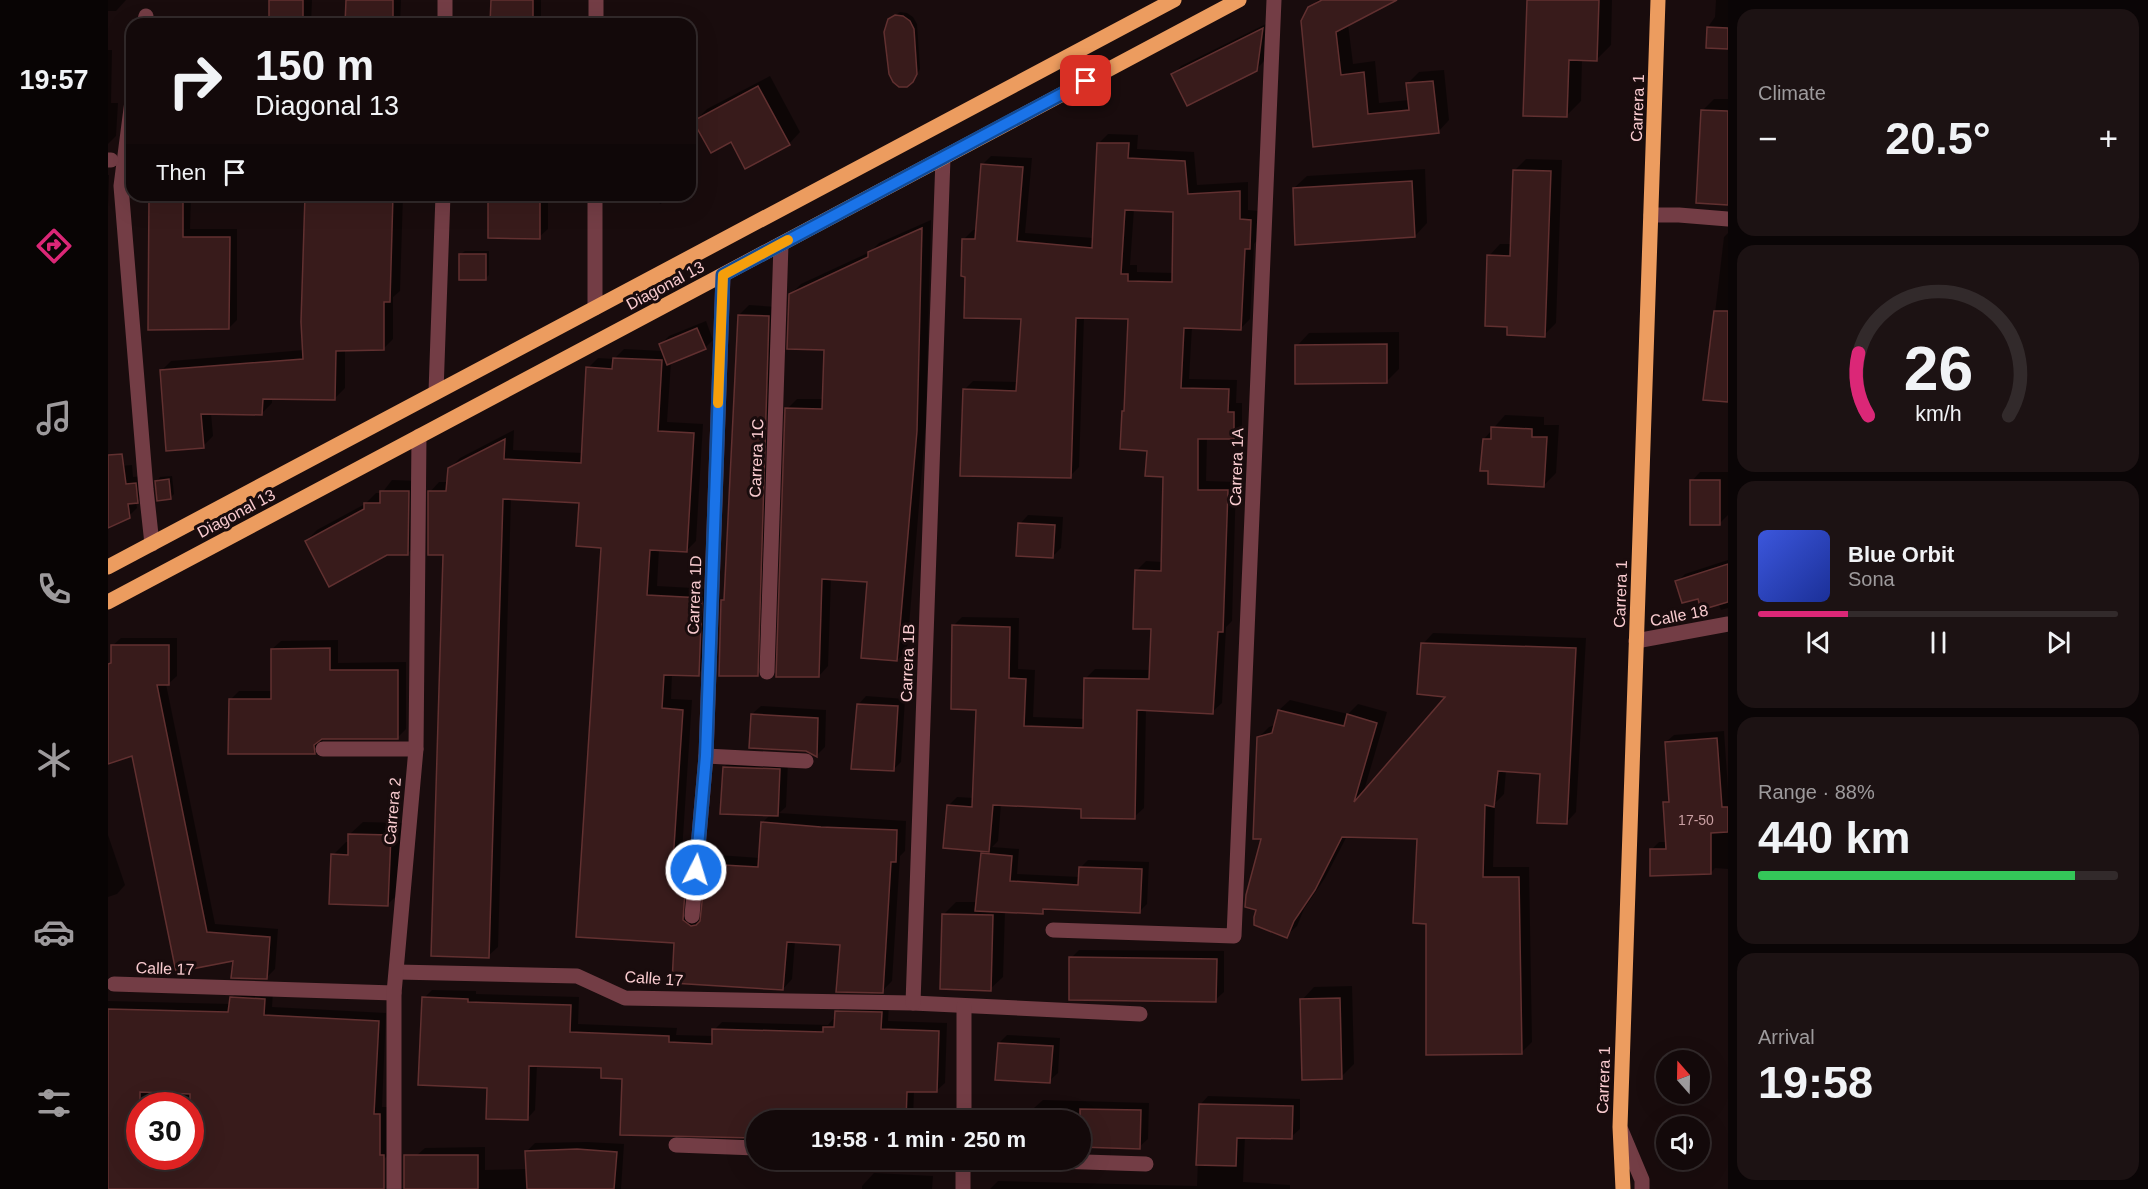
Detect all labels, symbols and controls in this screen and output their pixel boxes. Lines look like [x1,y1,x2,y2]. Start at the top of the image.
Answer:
icon: right [156,42,234,120]
text: 150 m [255,42,374,89]
pin [1060,55,1111,106]
icon: arrive [1069,64,1102,97]
text: 19:57 [19,65,89,95]
street label: Carrera 1 [1628,74,1647,142]
text: Climate [1758,82,1826,104]
text: Diagonal 13 [255,91,399,121]
text: 20.5° [1885,113,1991,164]
text: − [1758,120,1777,157]
text: + [2099,120,2118,157]
icon: arrive [218,156,251,189]
text: Then [156,160,206,185]
icon: directions [33,225,75,267]
street label: Diagonal 13 [624,258,707,313]
text: 26 [1903,334,1973,403]
icon: music [33,397,75,439]
text: km/h [1915,402,1961,426]
street label: Carrera 1C [747,418,766,498]
street label: Carrera 1A [1227,427,1246,506]
street label: Diagonal 13 [195,486,278,541]
text: Blue Orbit [1848,542,1954,567]
street label: Carrera 1D [685,555,704,635]
street label: Carrera 1 [1611,560,1630,628]
icon: phone [33,568,75,610]
text: Sona [1848,568,1895,590]
street label: Calle 18 [1649,602,1710,629]
street label: Carrera 1B [898,624,917,702]
icon: previous [1802,626,1835,659]
icon: pause [1922,626,1955,659]
icon: next [2042,626,2075,659]
icon: climate [33,739,75,781]
street label: Carrera 2 [381,777,404,845]
text: Range · 88% [1758,781,1875,803]
house number: 17-50 [1678,812,1714,828]
text: 440 km [1758,812,1911,863]
position arrow [664,838,728,902]
icon: car [33,911,75,953]
street label: Calle 17 [135,959,195,978]
street label: Calle 17 [624,968,684,989]
text: Arrival [1758,1026,1815,1048]
street label: Carrera 1 [1594,1046,1613,1114]
north arrow [1656,1050,1710,1104]
map controls [1656,1050,1710,1170]
text: 19:58 [1758,1057,1873,1108]
icon: filters [33,1082,75,1124]
speed limit sign: 30 [126,1092,204,1170]
button: sound [1656,1116,1710,1170]
text: 19:58 · 1 min · 250 m [811,1127,1026,1152]

